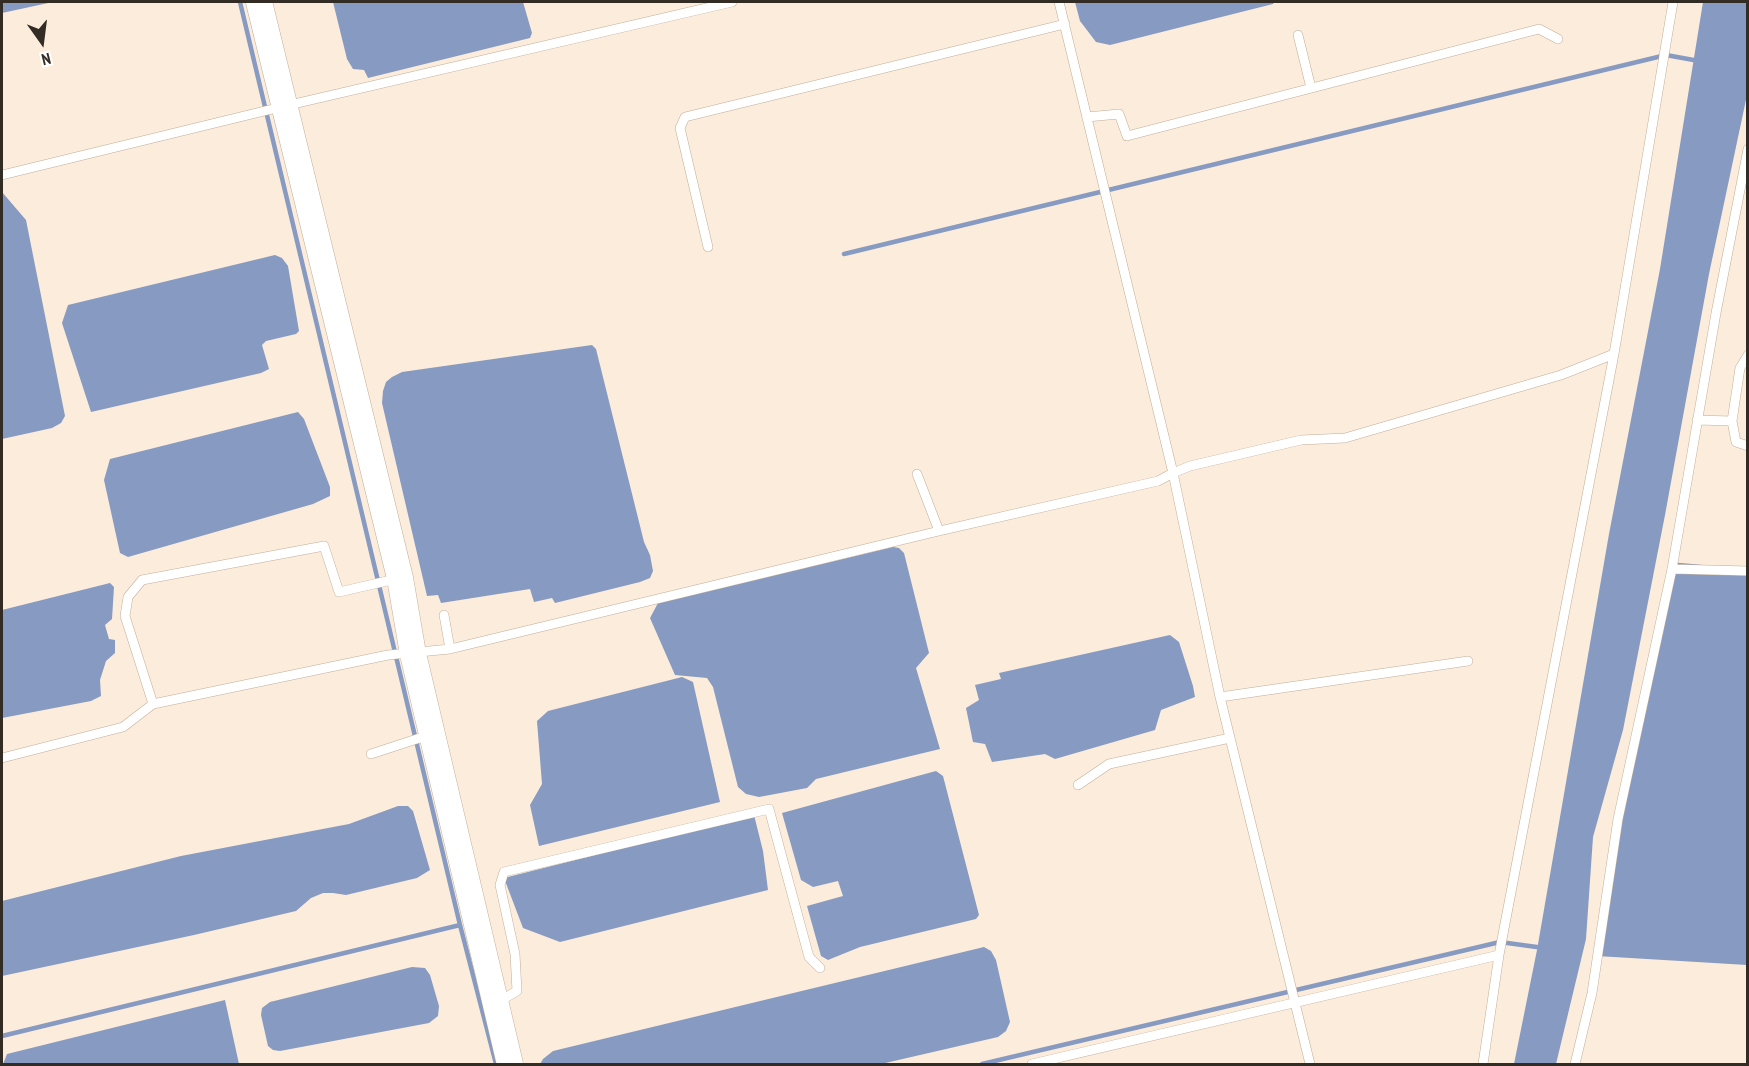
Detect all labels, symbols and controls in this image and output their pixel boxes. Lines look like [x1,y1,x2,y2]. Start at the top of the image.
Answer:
north arrow [12,12,72,72]
text: N [40,49,53,70]

